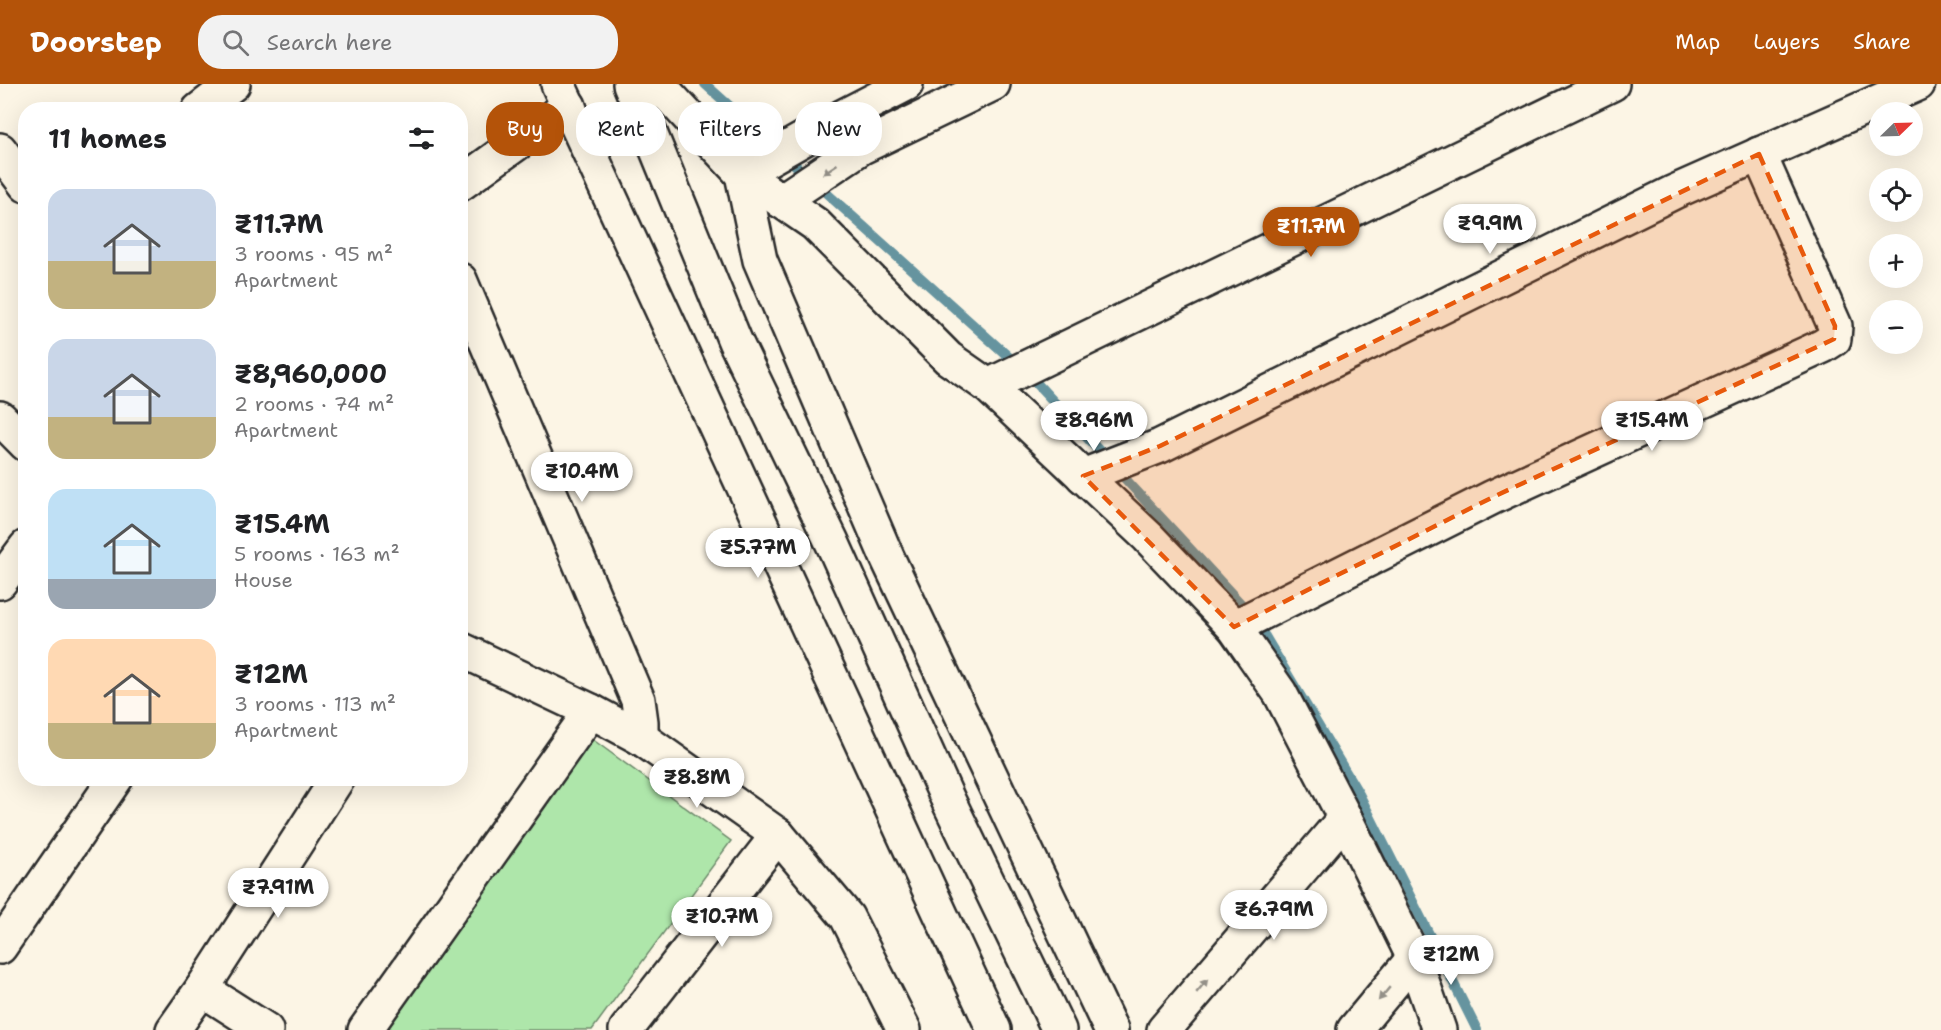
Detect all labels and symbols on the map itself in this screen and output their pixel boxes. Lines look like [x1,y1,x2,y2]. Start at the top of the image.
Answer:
north arrow [1869,102,1923,156]
one-way arrow [821,163,838,174]
pin: ₹9.9M [1448,204,1532,255]
pin: ₹11.7M [1262,207,1360,258]
pin: ₹8.96M [1045,401,1143,452]
pin: ₹15.4M [1603,401,1701,452]
pin: ₹10.4M [533,452,631,503]
pin: ₹5.77M [709,528,807,579]
pin: ₹8.8M [655,758,739,809]
pin: ₹7.91M [229,868,327,919]
pin: ₹6.79M [1225,890,1323,941]
pin: ₹10.7M [673,897,771,948]
pin: ₹12M [1415,935,1487,986]
one-way arrow [1196,978,1209,994]
one-way arrow [1378,986,1391,1001]

